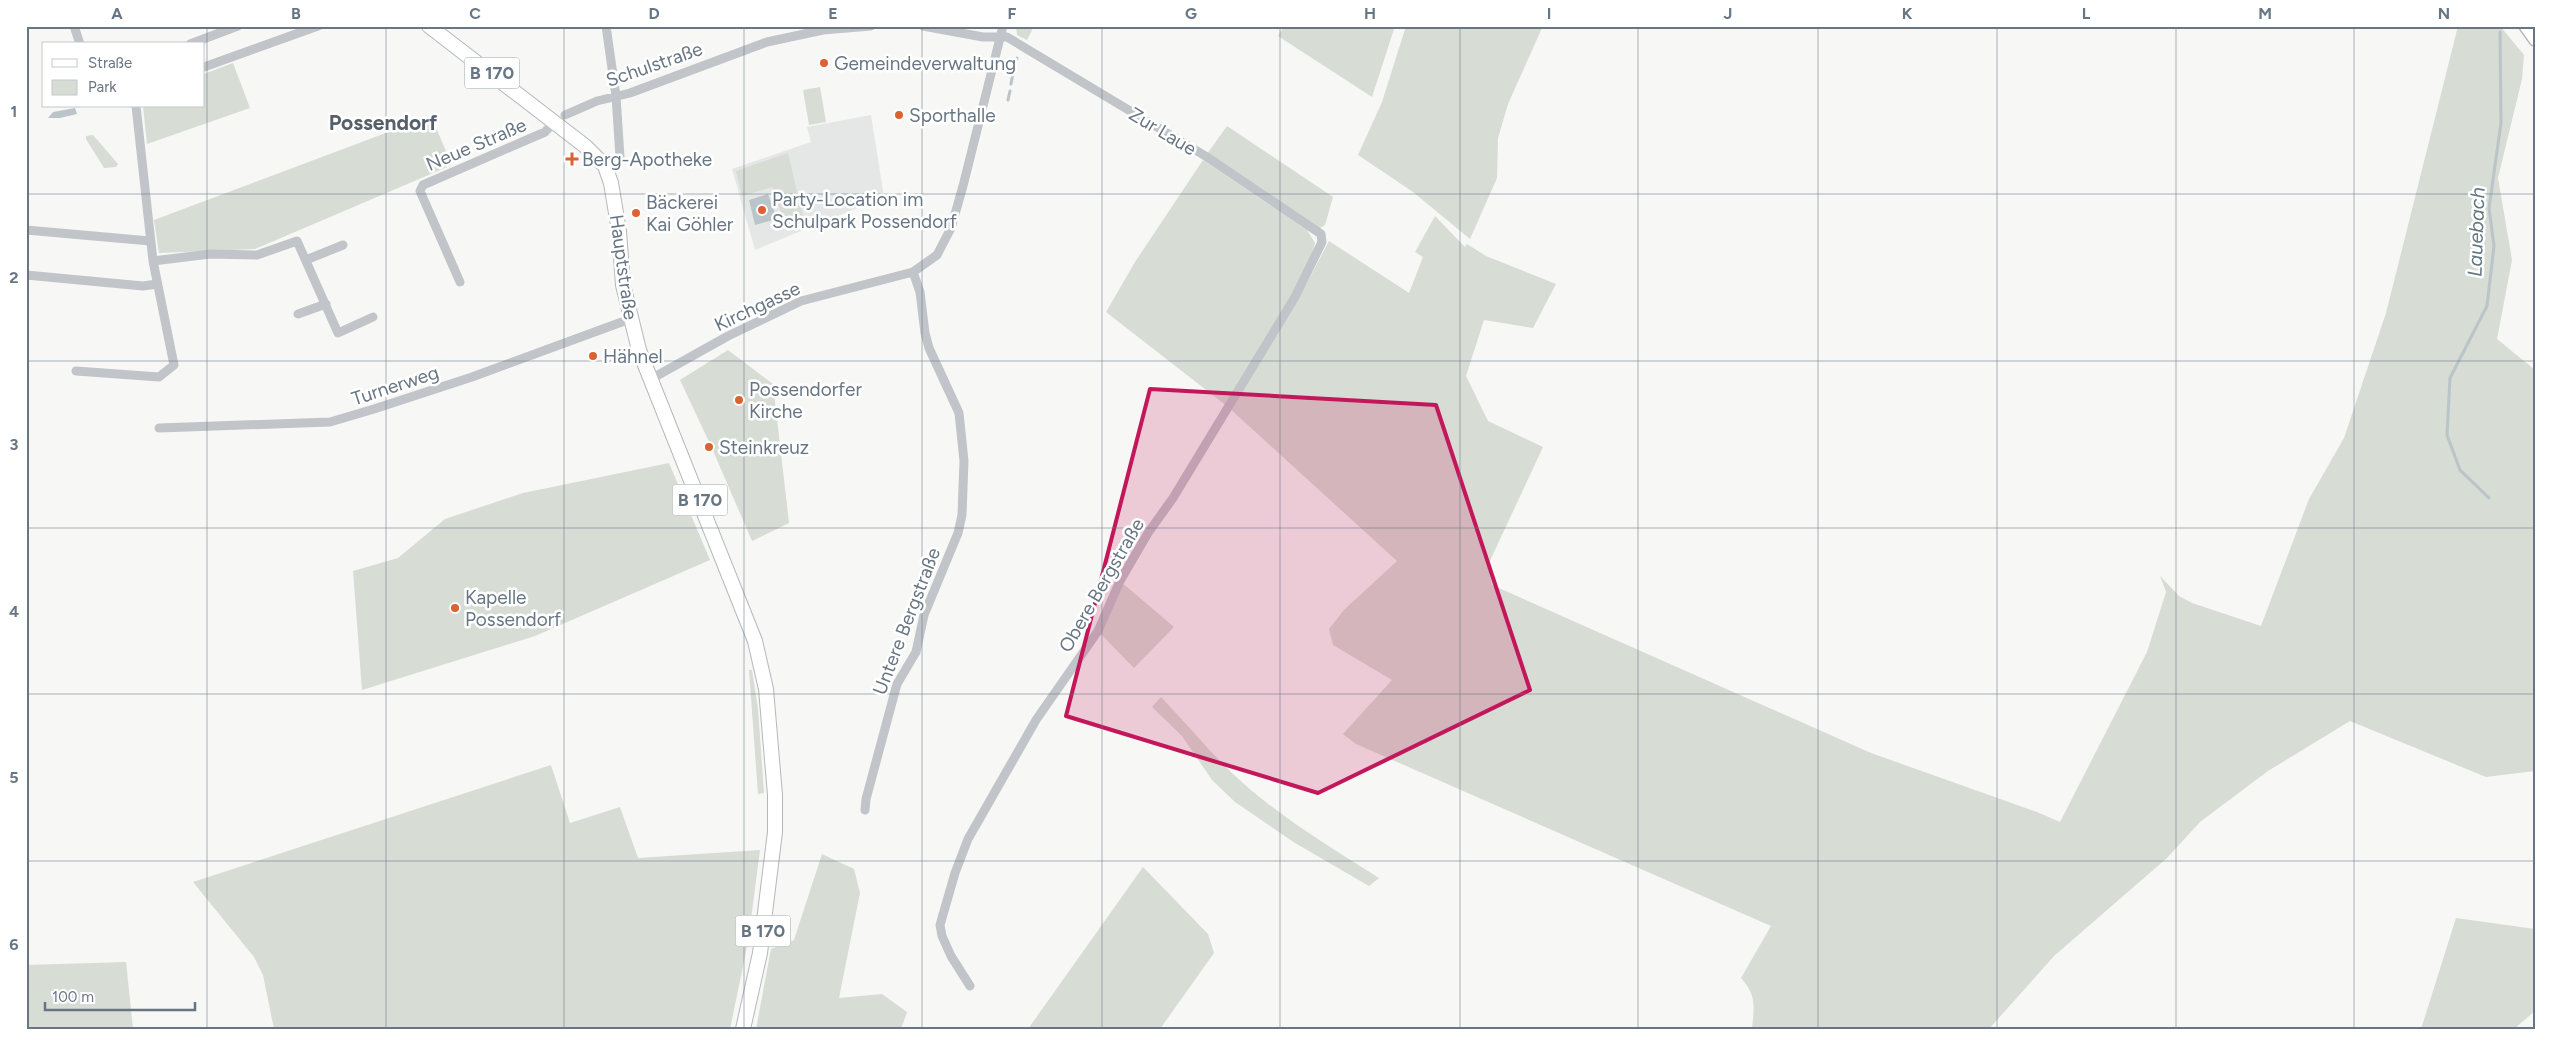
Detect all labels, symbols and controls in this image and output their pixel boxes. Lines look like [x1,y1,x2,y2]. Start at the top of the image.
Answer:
text: A [111,4,123,23]
text: B [291,4,301,23]
text: C [469,4,481,23]
text: D [648,4,660,23]
text: E [828,4,838,23]
text: F [1008,4,1017,23]
text: G [1185,4,1197,23]
text: H [1364,4,1376,23]
text: I [1547,4,1551,23]
text: J [1724,4,1732,23]
text: K [1902,4,1913,23]
text: L [2082,4,2091,23]
text: M [2258,4,2272,23]
text: N [2438,4,2450,23]
street label: Schulstraße [603,37,705,92]
legend [42,42,205,108]
place label: Gemeindeverwaltung [834,52,1016,75]
text: Straße [88,54,132,72]
marker: Gemeindeverwaltung [818,57,830,69]
road number: B 170 [464,58,520,88]
text: Park [88,78,117,96]
text: 1 [11,102,17,121]
street label: Zur Laue [1125,102,1201,160]
place label: Sporthalle [909,104,996,127]
marker: Sporthalle [893,109,905,121]
district label: Possendorf [329,110,438,135]
street label: Neue Straße [423,113,530,176]
place label: Berg-Apotheke [582,148,712,171]
marker: Berg-Apotheke [566,153,578,165]
water label: Lauebach [2462,187,2490,277]
place label: Party-Location im Schulpark Possendorf [772,188,957,233]
place label: Bäckerei Kai Göhler [646,191,734,236]
marker: Party-Location im Schulpark Possendorf [756,204,768,216]
marker: Bäckerei Kai Göhler [630,207,642,219]
street label: Hauptstraße [605,213,642,321]
text: 2 [9,268,19,287]
street label: Kirchgasse [711,277,804,336]
place label: Hähnel [603,345,663,368]
marker: Hähnel [587,350,599,362]
street label: Turnerweg [349,361,442,410]
place label: Possendorfer Kirche [749,378,862,423]
marker: Possendorfer Kirche [733,394,745,406]
text: 3 [10,435,19,454]
place label: Steinkreuz [719,436,809,459]
marker: Steinkreuz [703,441,715,453]
road number: B 170 [672,484,728,516]
street label: Obere Bergstraße [1054,514,1149,656]
street label: Untere Bergstraße [868,544,945,698]
place label: Kapelle Possendorf [465,586,561,631]
text: 4 [9,602,19,621]
marker: Kapelle Possendorf [449,602,461,614]
text: 5 [9,768,19,787]
road number: B 170 [736,916,790,946]
text: 6 [9,935,19,954]
scale bar [45,980,195,1012]
text: 100 m [52,988,94,1006]

